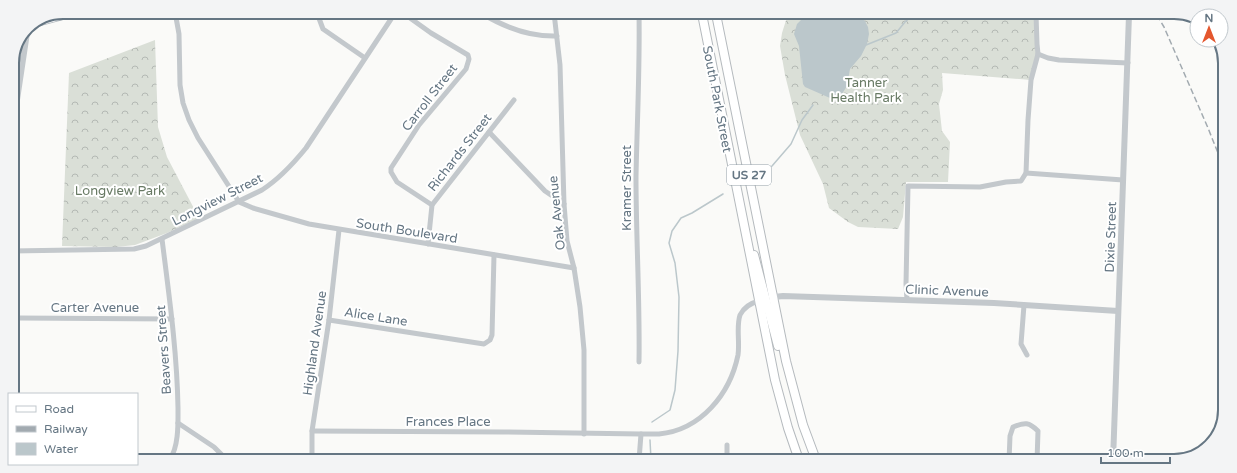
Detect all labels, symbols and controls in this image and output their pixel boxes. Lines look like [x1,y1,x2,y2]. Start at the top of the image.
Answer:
north arrow [1189,8,1229,48]
text: N [1205,12,1213,25]
street label: South Park Street [699,44,735,154]
street label: Carroll Street [399,61,461,134]
park label: Tanner Health Park [830,75,902,106]
street label: Richards Street [424,110,495,195]
street label: Kramer Street [619,145,635,231]
road number: US 27 [727,165,771,185]
street label: Longview Street [169,170,266,230]
street label: Oak Avenue [545,175,569,251]
park label: Longview Park [75,183,165,199]
street label: Dixie Street [1102,201,1120,273]
street label: South Boulevard [355,215,459,247]
street label: Clinic Avenue [905,282,989,300]
street label: Highland Avenue [300,290,330,397]
street label: Carter Avenue [51,300,139,316]
street label: Alice Lane [343,304,409,330]
street label: Beavers Street [153,305,175,395]
legend [8,393,138,465]
text: Road [44,402,74,416]
street label: Frances Place [405,414,491,430]
text: Railway [44,422,88,436]
scale bar [1101,439,1170,465]
text: Water [44,442,79,456]
text: 100 m [1107,446,1144,460]

